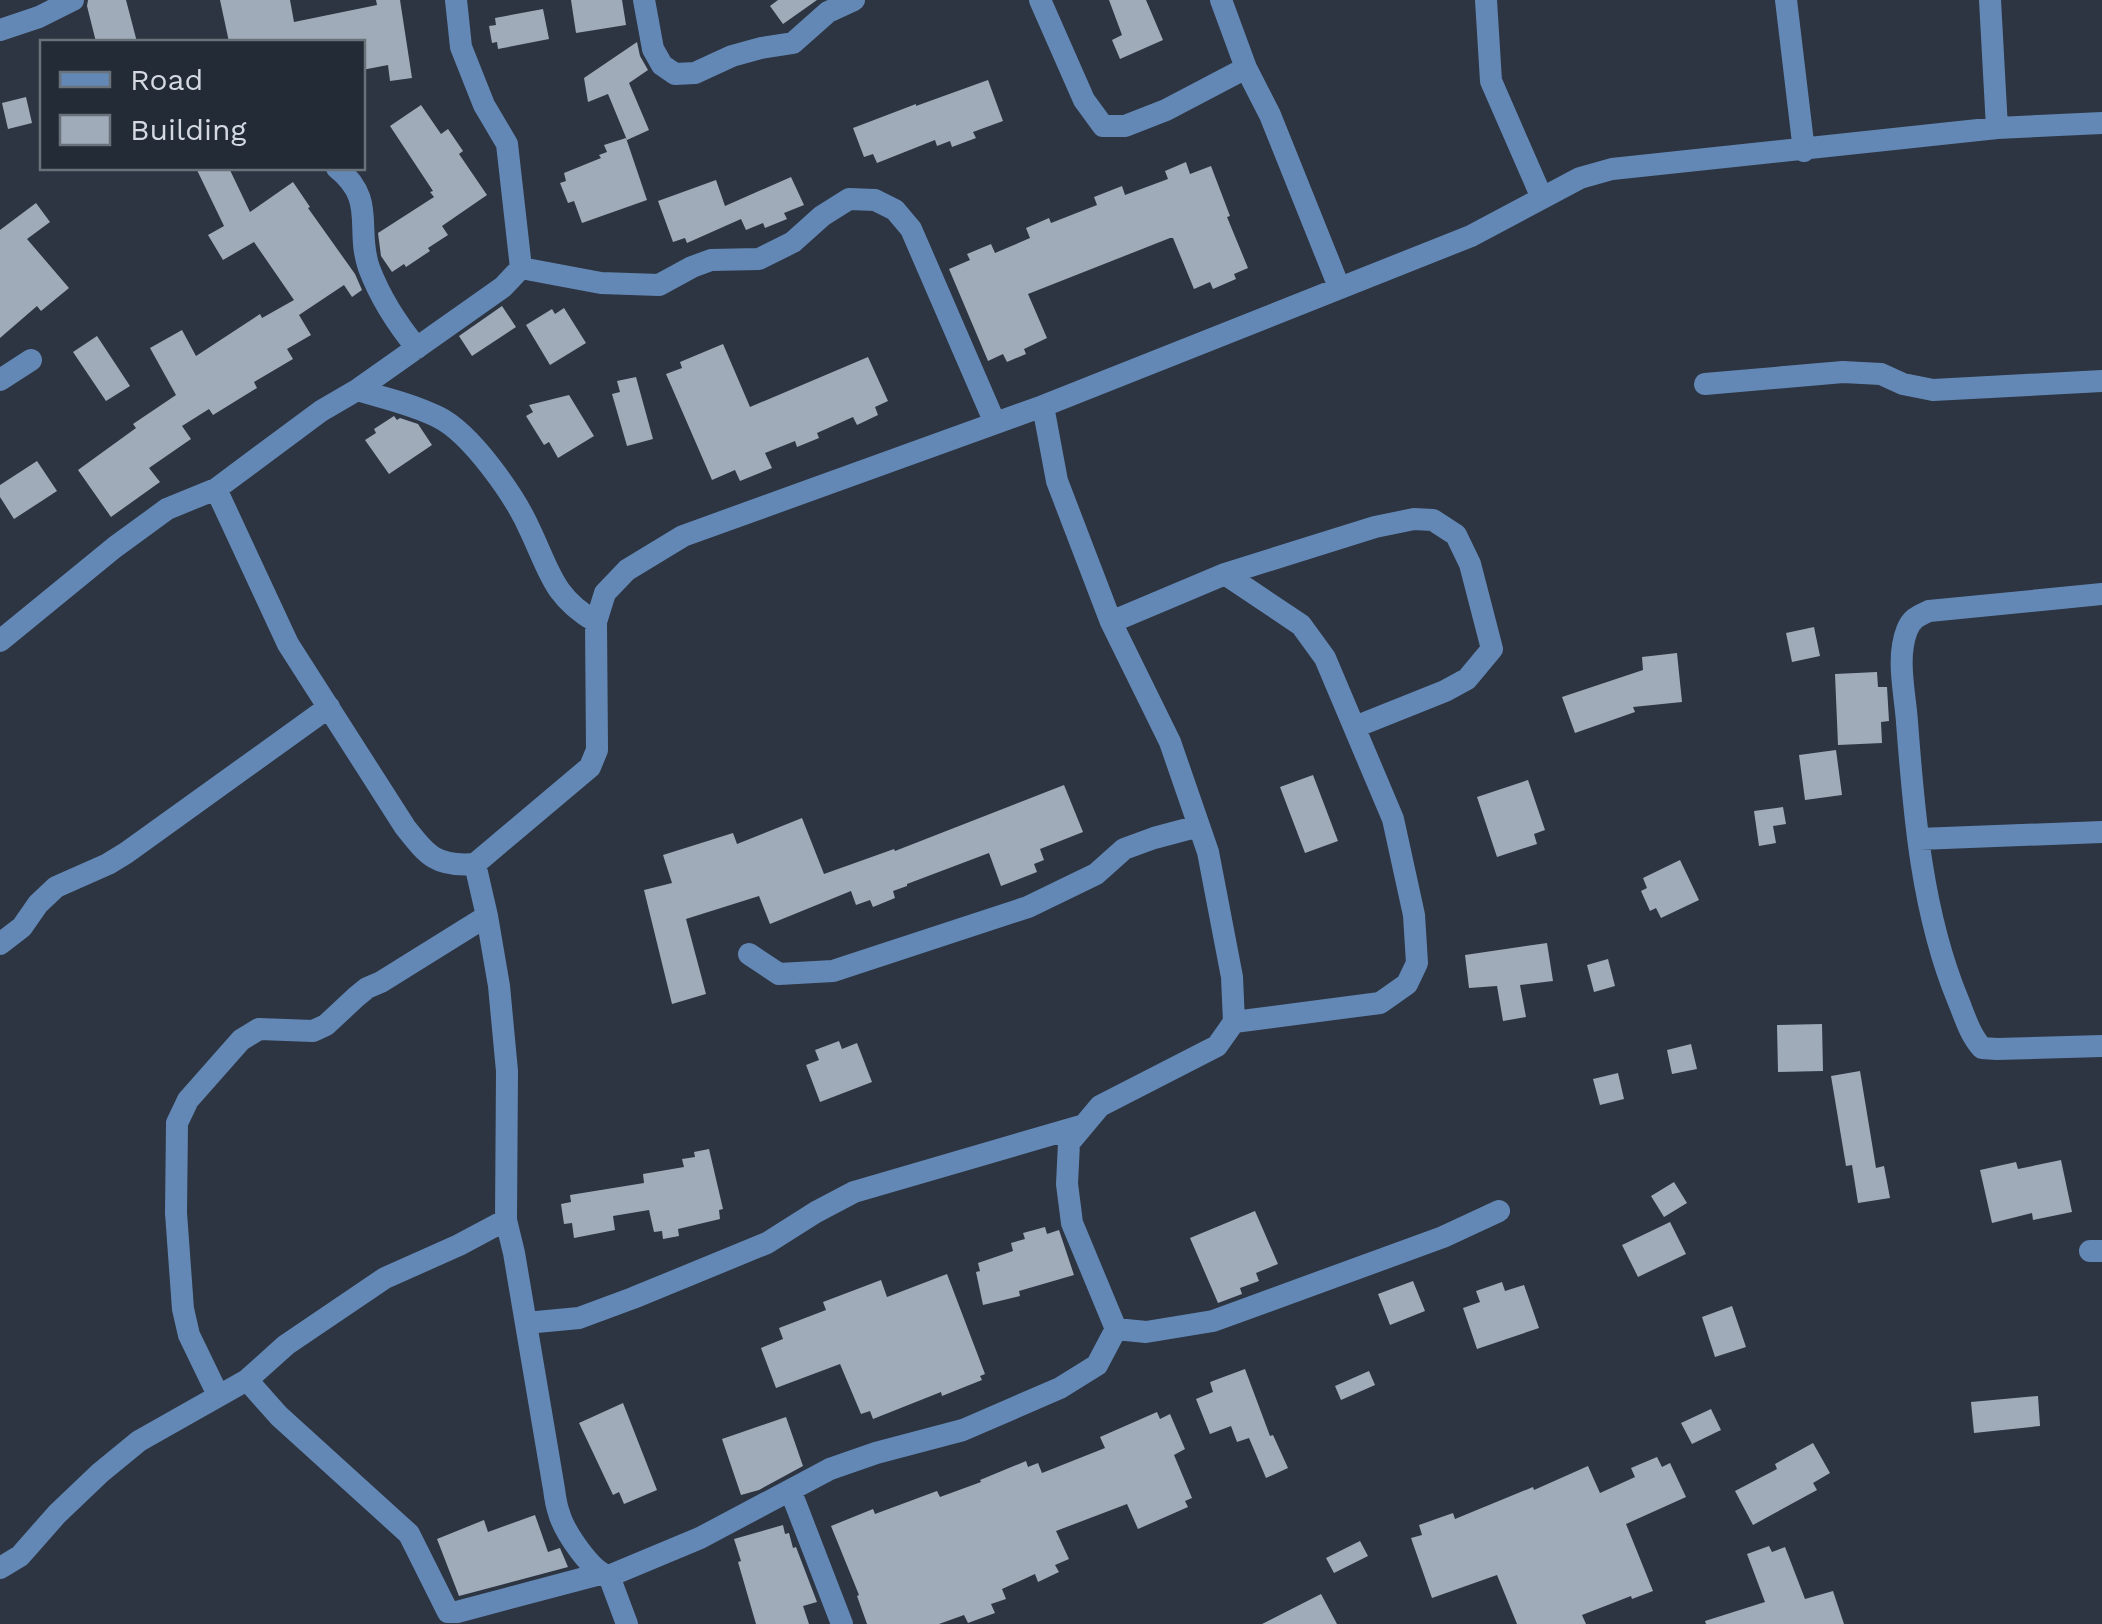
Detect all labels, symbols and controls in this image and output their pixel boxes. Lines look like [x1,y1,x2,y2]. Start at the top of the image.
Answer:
legend [40,40,365,170]
text: Road [130,62,203,97]
text: Building [130,112,247,147]

